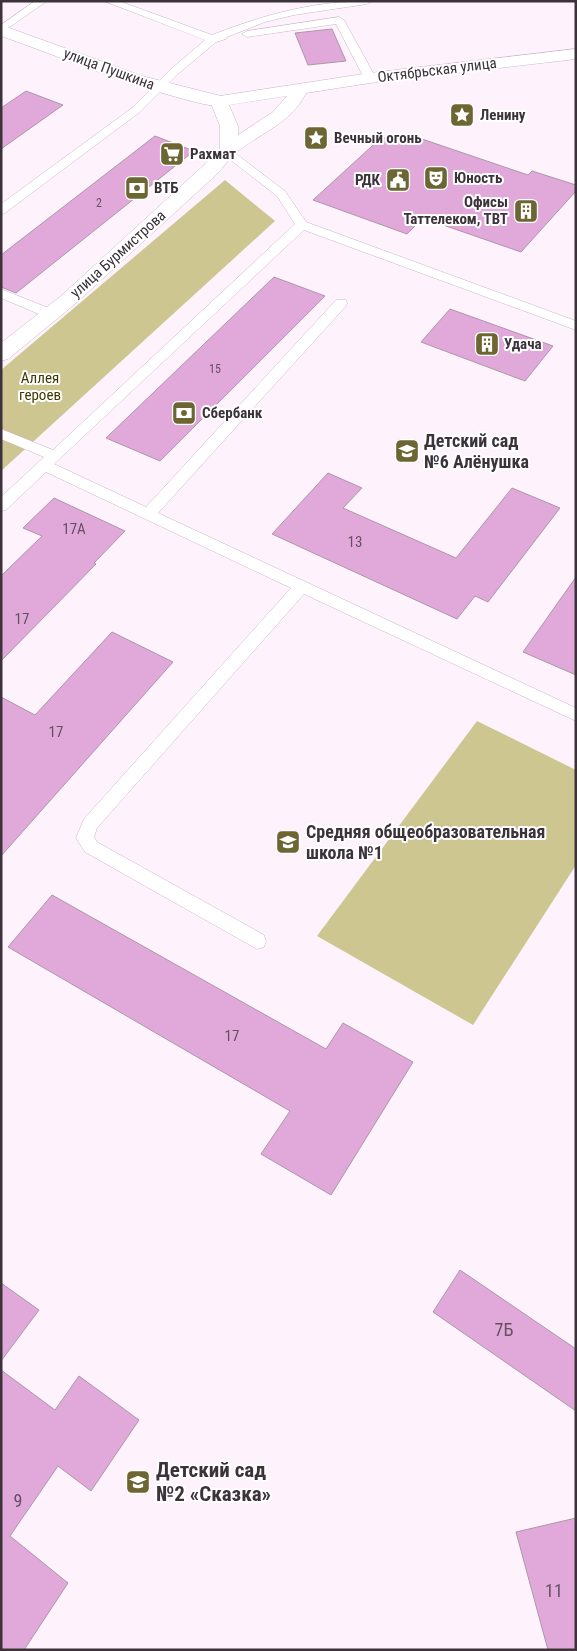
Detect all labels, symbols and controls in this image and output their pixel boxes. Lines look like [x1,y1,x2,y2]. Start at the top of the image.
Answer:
street label: улица Пушкина [61,44,157,94]
street label: Октябрьская улица [376,54,498,86]
place icon: Ленину [449,102,475,128]
place label: Ленину [480,106,526,124]
place icon: Вечный огонь [303,125,329,151]
place label: Вечный огонь [334,129,422,147]
supermarket icon: Рахмат [159,141,185,167]
place label: Рахмат [190,145,236,163]
theatre icon: Юность [423,165,449,191]
public building icon: РДК [385,167,411,193]
place label: Юность [454,169,503,187]
place label: РДК [355,171,381,189]
bank icon: ВТБ [124,175,150,201]
place label: ВТБ [154,179,179,197]
place label: Офисы Таттелеком, ТВТ [403,193,508,228]
house number: 2 [96,196,102,210]
building icon: Офисы Таттелеком, ТВТ [513,198,539,224]
street label: улица Бурмистрова [67,207,169,301]
building icon: Удача [474,331,500,357]
place label: Удача [504,335,542,353]
house number: 15 [209,362,221,376]
park label: Аллея героев [19,369,61,404]
bank icon: Сбербанк [171,400,197,426]
place label: Сбербанк [202,404,263,422]
place label: Детский сад №6 Алёнушка [424,430,529,472]
school or university icon: Детский сад №6 Алёнушка [394,438,420,464]
house number: 17А [62,520,86,538]
house number: 13 [348,533,362,551]
house number: 17 [15,610,29,628]
house number: 17 [49,723,63,741]
place label: Средняя общеобразовательная школа №1 [306,821,545,863]
school or university icon: Средняя общеобразовательная школа №1 [275,829,301,855]
house number: 17 [225,1027,239,1045]
house number: 7Б [495,1319,513,1340]
place label: Детский сад №2 «Сказка» [156,1458,271,1506]
school or university icon: Детский сад №2 «Сказка» [125,1469,151,1495]
house number: 9 [14,1490,22,1511]
house number: 11 [545,1580,563,1601]

